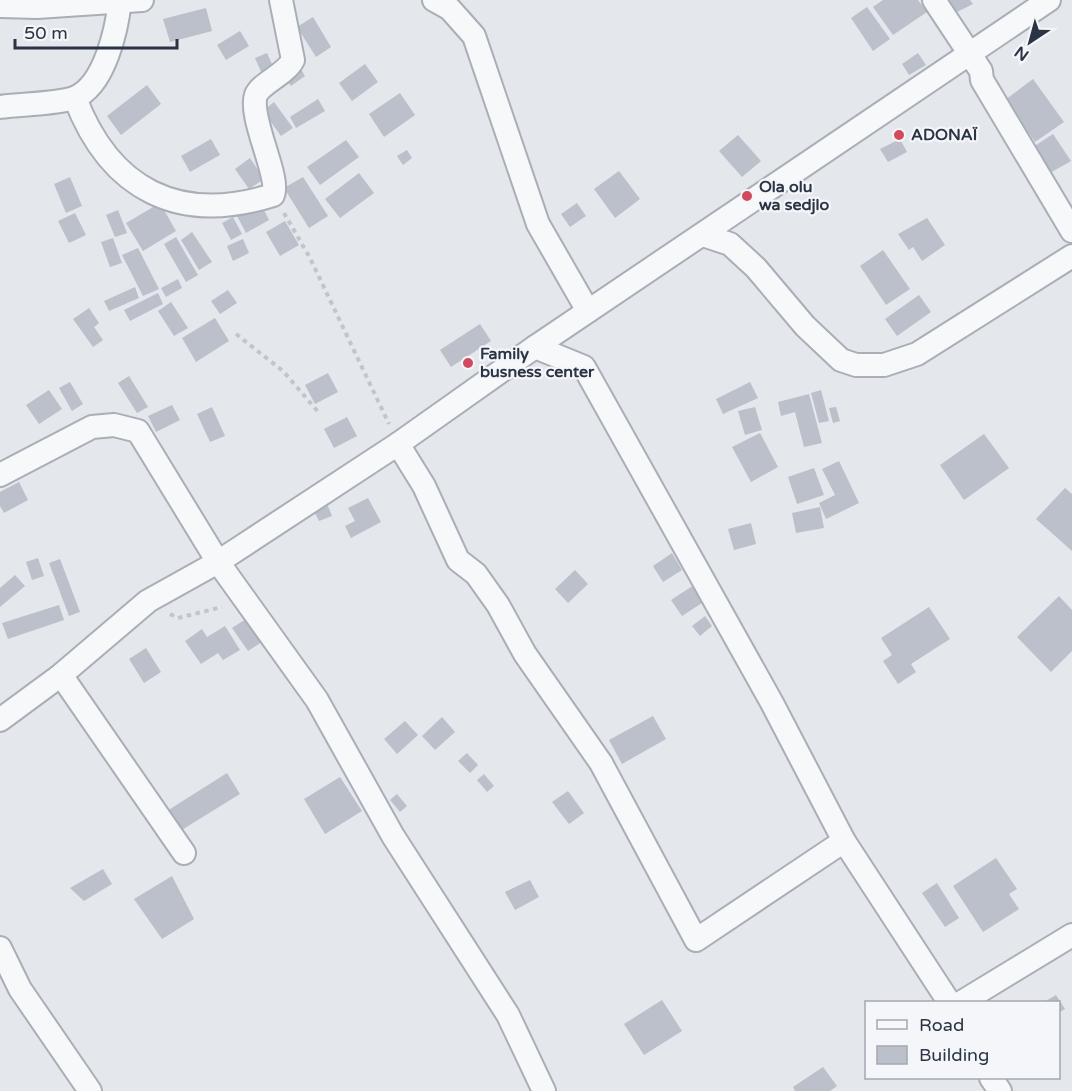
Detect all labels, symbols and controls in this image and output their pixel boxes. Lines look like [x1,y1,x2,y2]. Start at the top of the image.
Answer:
scale bar [15,12,177,50]
north arrow [1000,12,1060,72]
text: 50 m [24,22,68,44]
text: N [1011,41,1033,65]
place label: ADONAÏ [911,125,978,145]
marker: ADONAÏ [892,128,906,142]
place label: Ola olu wa sedjlo [759,177,830,215]
marker: Ola olu wa sedjlo [740,189,754,203]
place label: Family busness center [480,344,595,382]
marker: Family busness center [461,356,475,370]
legend [865,1001,1060,1079]
text: Road [919,1014,964,1036]
text: Building [919,1044,989,1066]

